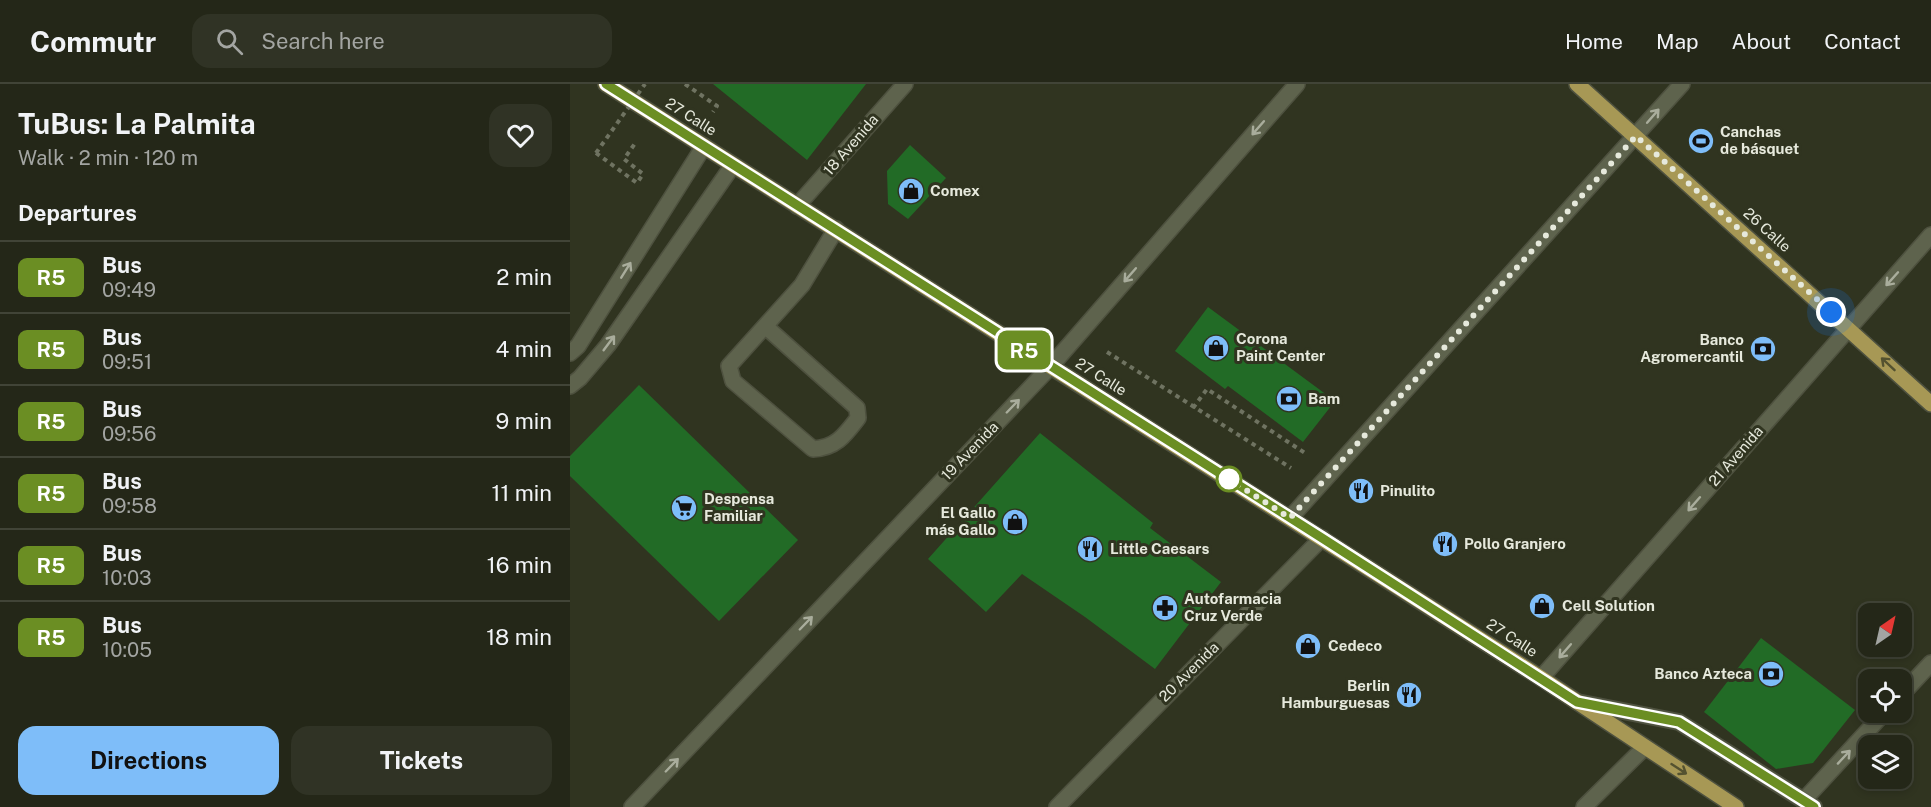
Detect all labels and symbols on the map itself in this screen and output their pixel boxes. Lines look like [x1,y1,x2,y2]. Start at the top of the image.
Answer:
street label: 27 Calle [663,94,720,139]
one-way arrow [1646,109,1660,124]
street label: 18 Avenida [820,111,882,178]
one-way arrow [1251,120,1265,135]
place label: Canchas de básquet [1720,123,1799,157]
sports icon: Canchas de básquet [1686,126,1716,156]
shop icon: Comex [896,176,926,206]
place label: Comex [930,182,980,199]
street label: 26 Calle [1740,204,1794,255]
one-way arrow [621,262,633,279]
one-way arrow [1123,267,1137,282]
one-way arrow [1885,271,1899,286]
your location [1816,297,1846,327]
line badge: R5 [997,330,1051,370]
place label: Corona Paint Center [1236,330,1325,364]
place label: Banco Agromercantil [1640,331,1744,365]
shop icon: Corona Paint Center [1201,333,1231,363]
bank icon: Banco Agromercantil [1748,334,1778,364]
one-way arrow [603,335,616,351]
street label: 27 Calle [1073,354,1130,399]
one-way arrow [1881,357,1896,371]
bank icon: Bam [1274,384,1304,414]
place label: Bam [1308,390,1340,407]
one-way arrow [1006,398,1020,413]
street label: 19 Avenida [938,418,1002,483]
street label: 21 Avenida [1705,422,1766,489]
unlabelled marker [1216,466,1242,492]
restaurant icon: Pinulito [1346,476,1376,506]
place label: Pinulito [1380,482,1436,499]
place label: Despensa Familiar [704,490,774,524]
supermarket icon: Despensa Familiar [669,493,699,523]
one-way arrow [1687,496,1701,511]
place label: El Gallo más Gallo [925,504,996,538]
shop icon: El Gallo más Gallo [1000,507,1030,537]
restaurant icon: Pollo Granjero [1430,529,1460,559]
restaurant icon: Little Caesars [1075,534,1105,564]
place label: Pollo Granjero [1464,535,1566,552]
place label: Little Caesars [1110,540,1209,557]
place label: Autofarmacia Cruz Verde [1184,590,1281,624]
shop icon: Cell Solution [1527,591,1557,621]
pharmacy icon: Autofarmacia Cruz Verde [1150,593,1180,623]
place label: Cell Solution [1562,597,1655,614]
north arrow [1858,603,1912,657]
street label: 27 Calle [1484,615,1541,660]
one-way arrow [799,616,814,631]
shop icon: Cedeco [1293,631,1323,661]
place label: Cedeco [1328,637,1382,654]
street label: 20 Avenida [1155,638,1222,705]
one-way arrow [1558,643,1572,658]
bank icon: Banco Azteca [1756,659,1786,689]
place label: Banco Azteca [1654,665,1752,682]
place label: Berlin Hamburguesas [1281,677,1390,711]
restaurant icon: Berlin Hamburguesas [1394,680,1424,710]
one-way arrow [1837,750,1851,765]
one-way arrow [665,757,679,772]
one-way arrow [1670,763,1686,775]

